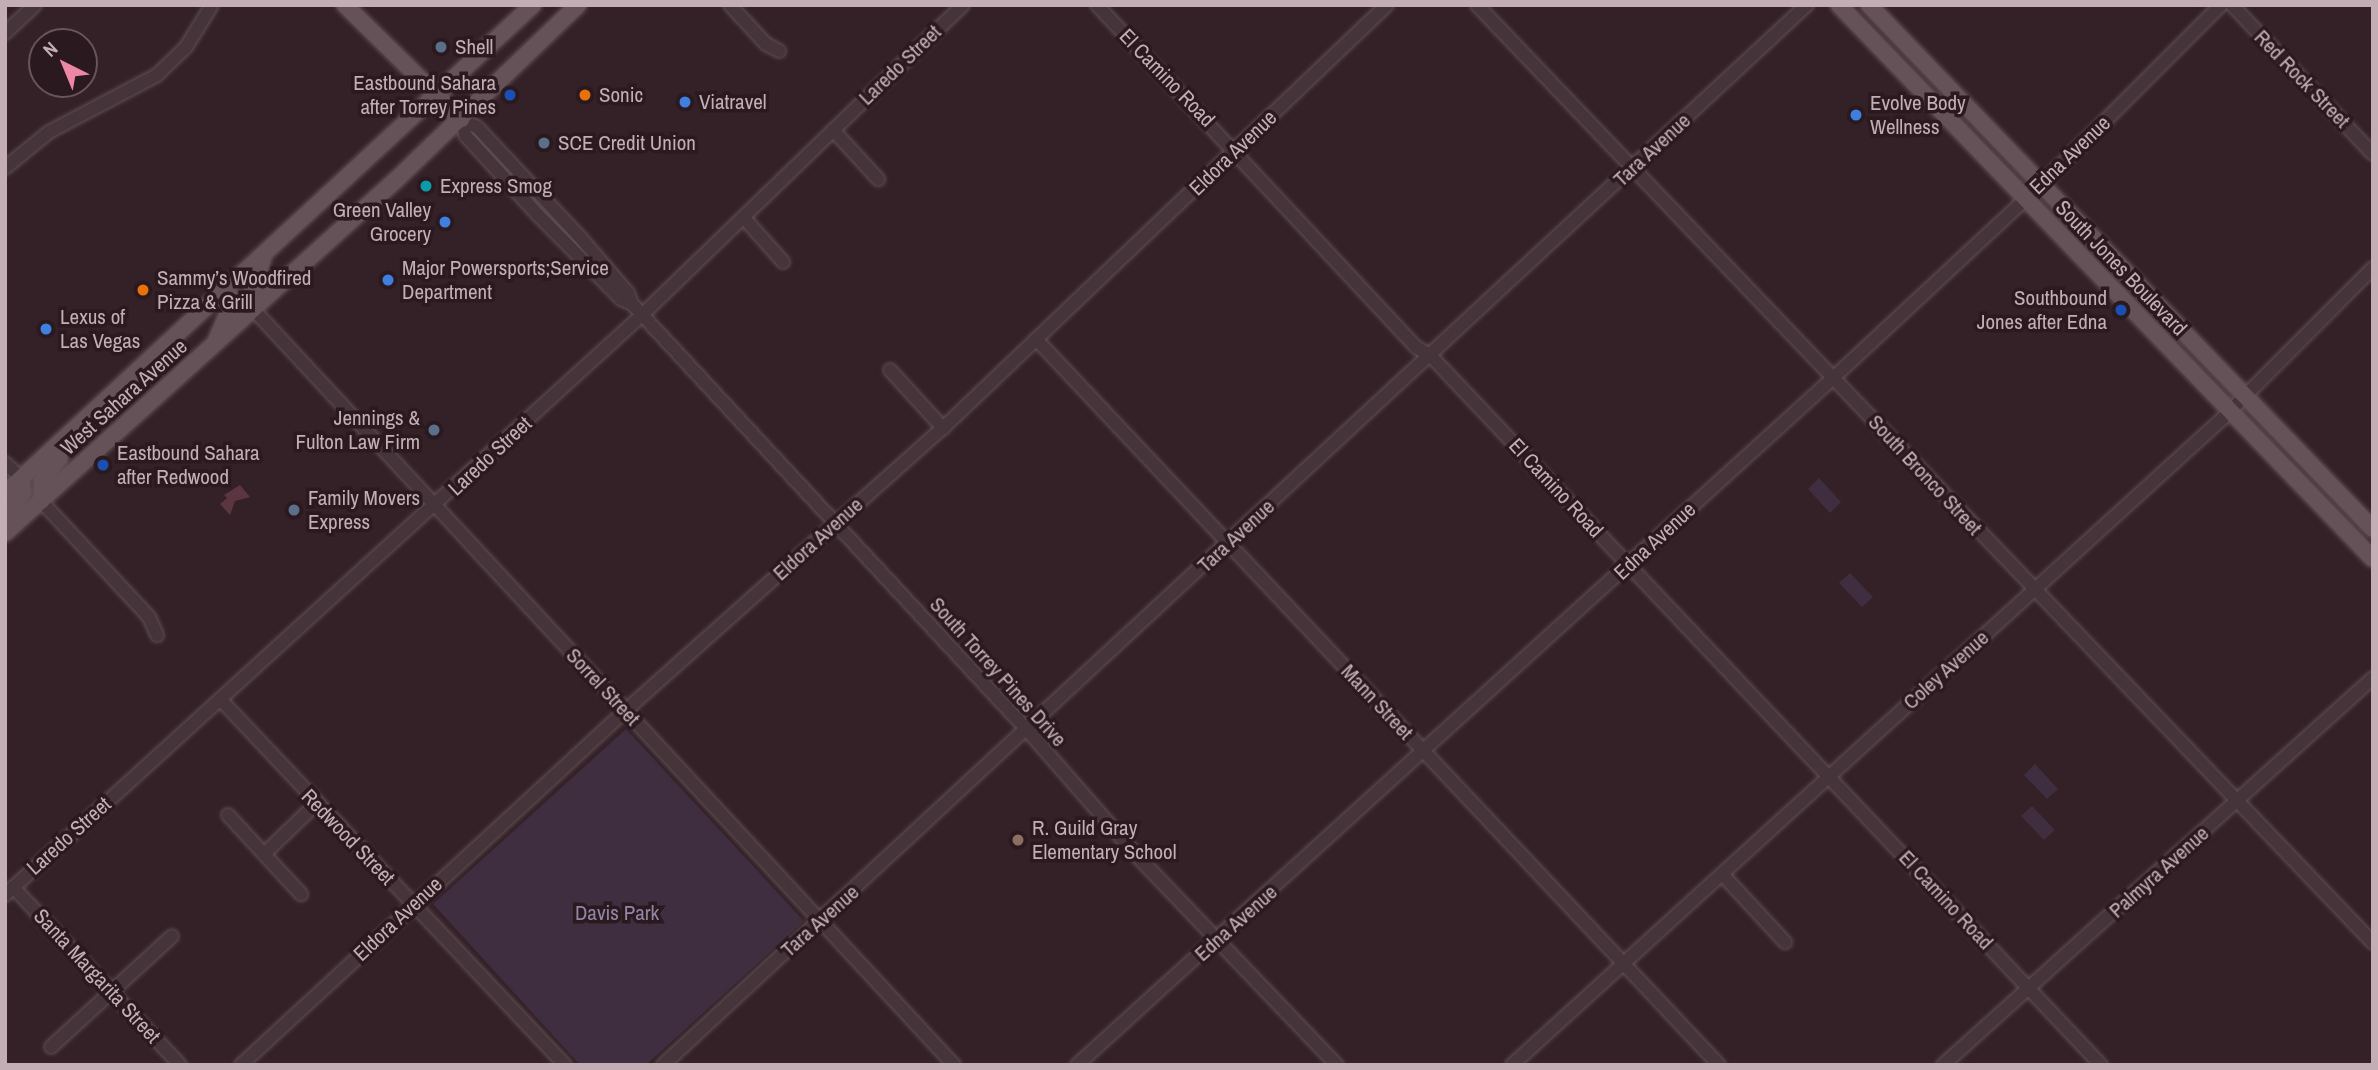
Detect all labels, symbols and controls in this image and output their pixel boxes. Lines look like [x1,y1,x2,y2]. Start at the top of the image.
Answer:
street label: Laredo Street [854,20,946,110]
street label: El Camino Road [1114,24,1220,132]
street label: Red Rock Street [2249,25,2355,133]
north arrow [28,28,98,98]
place label: Shell [455,34,493,60]
text: N [37,36,63,62]
marker: Shell [433,39,449,55]
place label: Eastbound Sahara after Torrey Pines [353,70,496,120]
place label: Sonic [599,82,643,108]
marker: Eastbound Sahara after Torrey Pines [502,87,518,103]
marker: Sonic [577,87,593,103]
place label: Viatravel [699,89,767,115]
place label: Evolve Body Wellness [1870,90,1966,140]
marker: Viatravel [677,94,693,110]
street label: Eldora Avenue [1184,105,1282,201]
marker: Evolve Body Wellness [1848,107,1864,123]
street label: Tara Avenue [1608,108,1696,192]
street label: Edna Avenue [2024,110,2116,200]
place label: SCE Credit Union [558,130,696,156]
marker: SCE Credit Union [536,135,552,151]
place label: Express Smog [440,173,552,199]
marker: Express Smog [418,178,434,194]
street label: South Jones Boulevard [2050,195,2192,341]
place label: Green Valley Grocery [333,197,431,247]
marker: Green Valley Grocery [437,214,453,230]
place label: Major Powersports;Service Department [402,255,609,305]
place label: Sammy’s Woodfired Pizza & Grill [157,265,311,315]
marker: Major Powersports;Service Department [380,272,396,288]
marker: Sammy’s Woodfired Pizza & Grill [135,282,151,298]
place label: Southbound Jones after Edna [1977,285,2107,335]
marker: Southbound Jones after Edna [2113,302,2129,318]
place label: Lexus of Las Vegas [60,304,140,354]
marker: Lexus of Las Vegas [38,321,54,337]
street label: West Sahara Avenue [55,333,193,461]
place label: Jennings & Fulton Law Firm [296,405,420,455]
street label: South Bronco Street [1863,410,1987,540]
street label: Laredo Street [443,411,537,501]
marker: Jennings & Fulton Law Firm [426,422,442,438]
street label: El Camino Road [1504,433,1608,543]
place label: Eastbound Sahara after Redwood [117,440,260,490]
marker: Eastbound Sahara after Redwood [95,457,111,473]
place label: Family Movers Express [308,485,420,535]
street label: Eldora Avenue [768,492,868,586]
street label: Tara Avenue [1192,494,1280,578]
street label: Edna Avenue [1609,497,1701,585]
marker: Family Movers Express [286,502,302,518]
street label: South Torrey Pines Drive [924,592,1072,752]
street label: Coley Avenue [1898,625,1994,715]
street label: Sorrel Street [561,643,645,731]
street label: Mann Street [1336,659,1418,745]
street label: Redwood Street [296,784,400,890]
street label: Laredo Street [22,792,116,880]
place label: R. Guild Gray Elementary School [1032,815,1177,865]
street label: Palmyra Avenue [2104,820,2214,924]
marker: R. Guild Gray Elementary School [1010,832,1026,848]
street label: El Camino Road [1894,845,1998,955]
street label: Eldora Avenue [348,871,448,967]
street label: Tara Avenue [776,879,864,963]
street label: Edna Avenue [1189,879,1283,967]
park label: Davis Park [575,900,659,926]
street label: Santa Margarita Street [28,904,166,1048]

